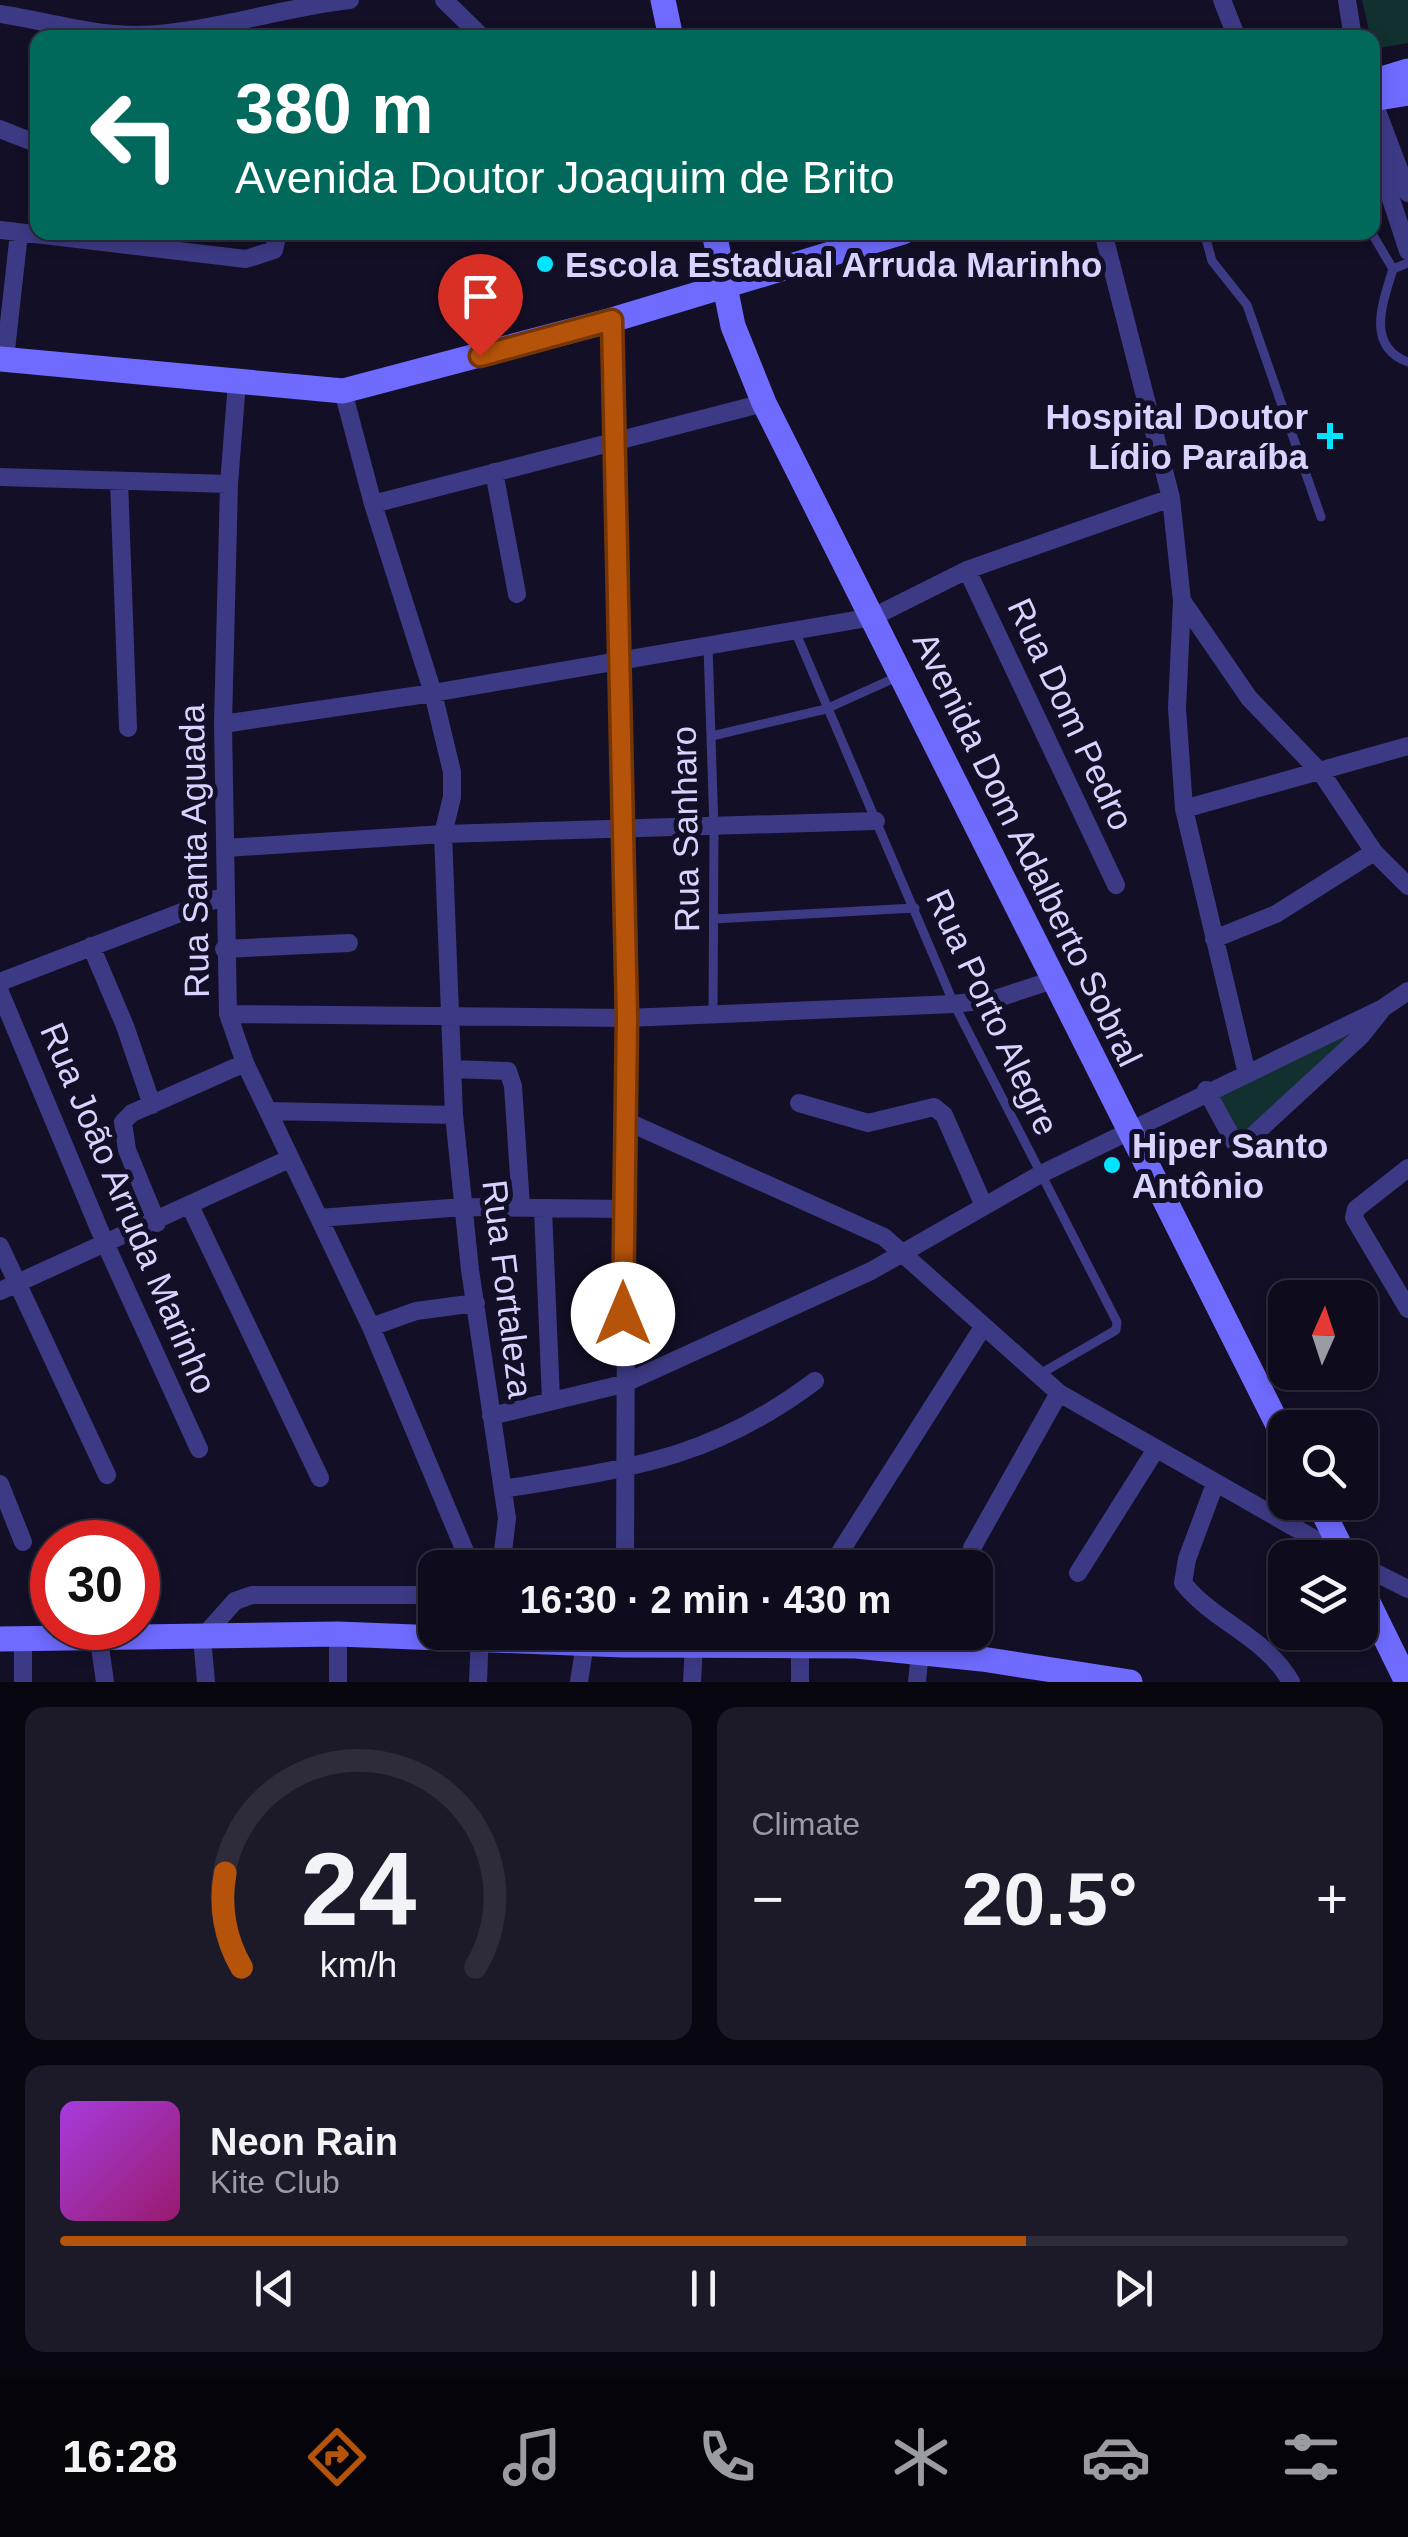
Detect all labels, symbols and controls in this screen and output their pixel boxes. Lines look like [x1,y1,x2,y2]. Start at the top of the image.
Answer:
icon: left [70,70,200,200]
text: 380 m [235,70,433,148]
text: Avenida Doutor Joaquim de Brito [235,152,895,203]
place label: Escola Estadual Arruda Marinho [565,245,1102,284]
marker: Escola Estadual Arruda Marinho [534,253,556,275]
pin [438,254,523,357]
icon: arrive [453,269,508,324]
place label: Hospital Doutor Lídio Paraíba [1046,397,1309,476]
marker: Hospital Doutor Lídio Paraíba [1317,423,1343,449]
street label: Rua Dom Pedro [1000,592,1142,836]
street label: Avenida Dom Adalberto Sobral [906,626,1150,1072]
street label: Rua Santa Aguada [172,703,216,998]
street label: Rua Sanharo [664,726,706,932]
street label: Rua Porto Alegre [919,883,1067,1141]
street label: Rua João Arruda Marinho [33,1017,225,1399]
place label: Hiper Santo Antônio [1132,1126,1328,1205]
marker: Hiper Santo Antônio [1101,1154,1123,1176]
street label: Rua Fortaleza [475,1178,541,1401]
position arrow [571,1262,675,1366]
north arrow [1268,1280,1378,1390]
map controls [1268,1280,1378,1650]
button: search [1268,1410,1378,1520]
speed limit sign: 30 [30,1520,160,1650]
button: layers [1268,1540,1378,1650]
text: 16:30 · 2 min · 430 m [520,1579,891,1621]
text: Climate [752,1806,860,1842]
text: 24 [300,1831,416,1947]
text: 20.5° [962,1857,1138,1941]
text: − [752,1868,784,1930]
text: + [1316,1868,1348,1930]
text: km/h [320,1945,397,1985]
text: Neon Rain [210,2121,398,2163]
text: Kite Club [210,2164,340,2200]
icon: previous [247,2261,302,2316]
icon: pause [676,2261,731,2316]
icon: next [1106,2261,1161,2316]
icon: directions [302,2422,372,2492]
icon: music [497,2422,567,2492]
icon: phone [692,2422,762,2492]
icon: climate [886,2422,956,2492]
icon: car [1081,2422,1151,2492]
icon: filters [1276,2422,1346,2492]
text: 16:28 [62,2431,177,2482]

